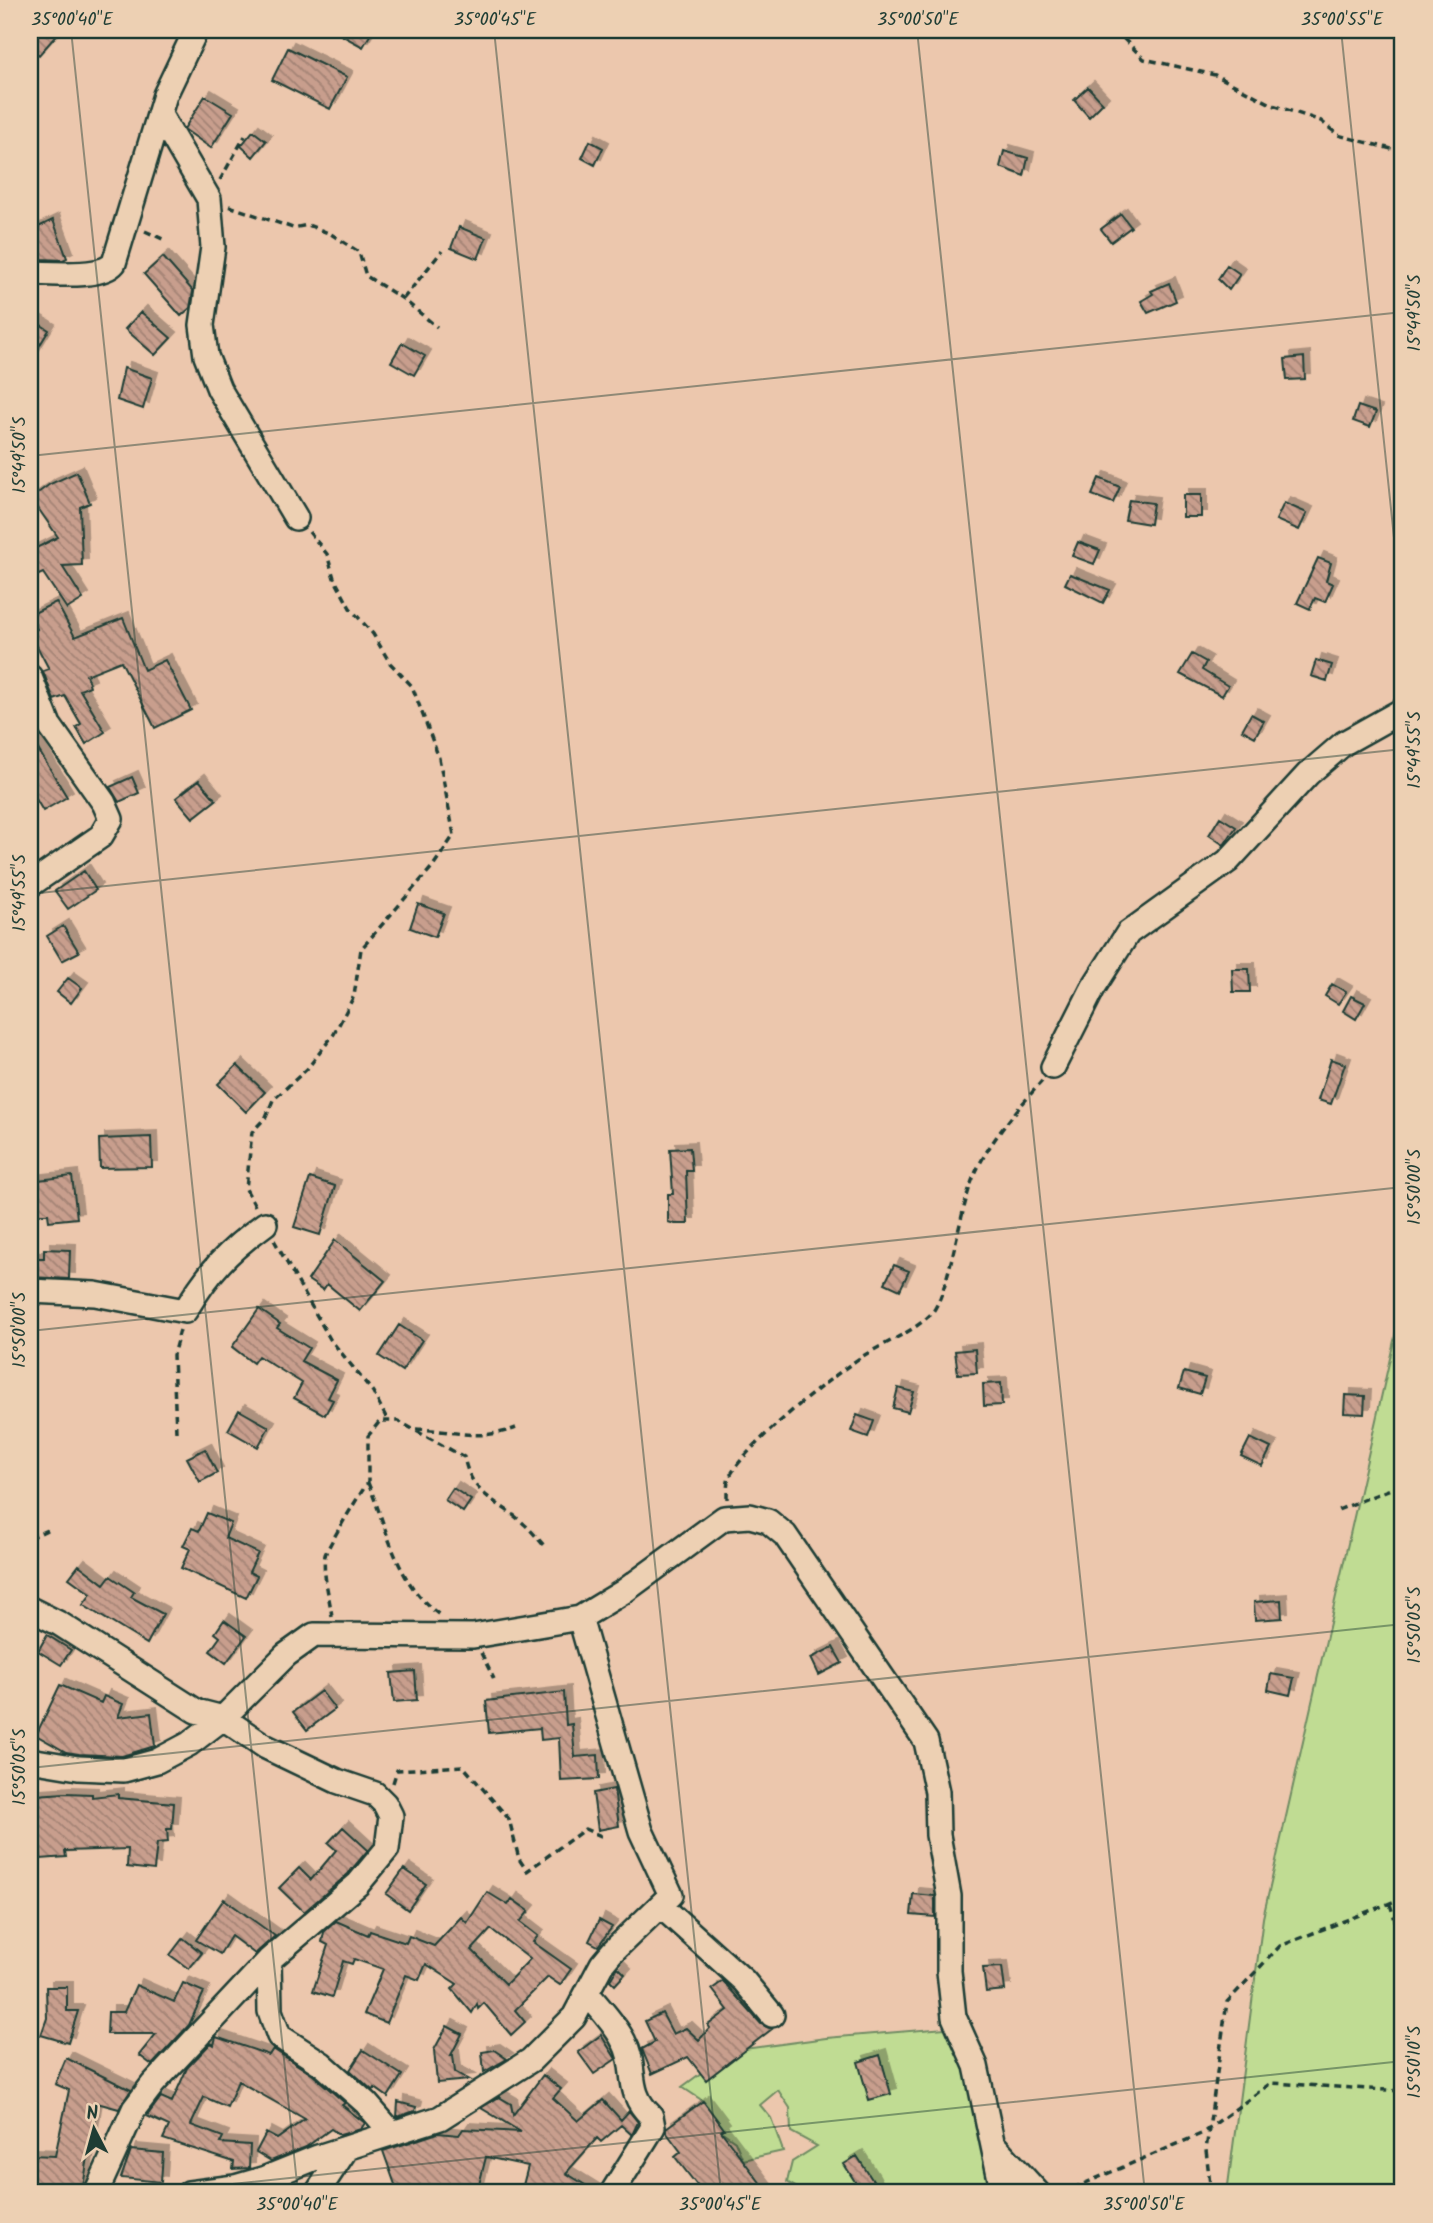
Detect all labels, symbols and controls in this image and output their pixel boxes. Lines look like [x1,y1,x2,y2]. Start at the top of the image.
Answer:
text: 35°00'40"E [31,6,114,35]
text: 35°00'45"E [454,6,537,35]
text: 35°00'50"E [877,6,959,35]
text: 35°00'55"E [1301,6,1384,35]
text: 15°49'50"S [1401,274,1430,351]
text: 15°49'50"S [6,416,35,493]
text: 15°49'55"S [1401,711,1430,789]
text: 15°49'55"S [6,854,35,932]
text: 15°50'00"S [1401,1148,1430,1225]
text: 15°50'00"S [6,1291,35,1368]
text: 15°50'05"S [1401,1586,1430,1663]
text: 15°50'05"S [6,1728,35,1805]
text: 15°50'10"S [1401,2025,1430,2098]
north arrow [60,2094,130,2164]
text: N [85,2099,100,2130]
text: 35°00'40"E [256,2191,339,2220]
text: 35°00'45"E [679,2191,762,2220]
text: 35°00'50"E [1103,2191,1185,2220]

